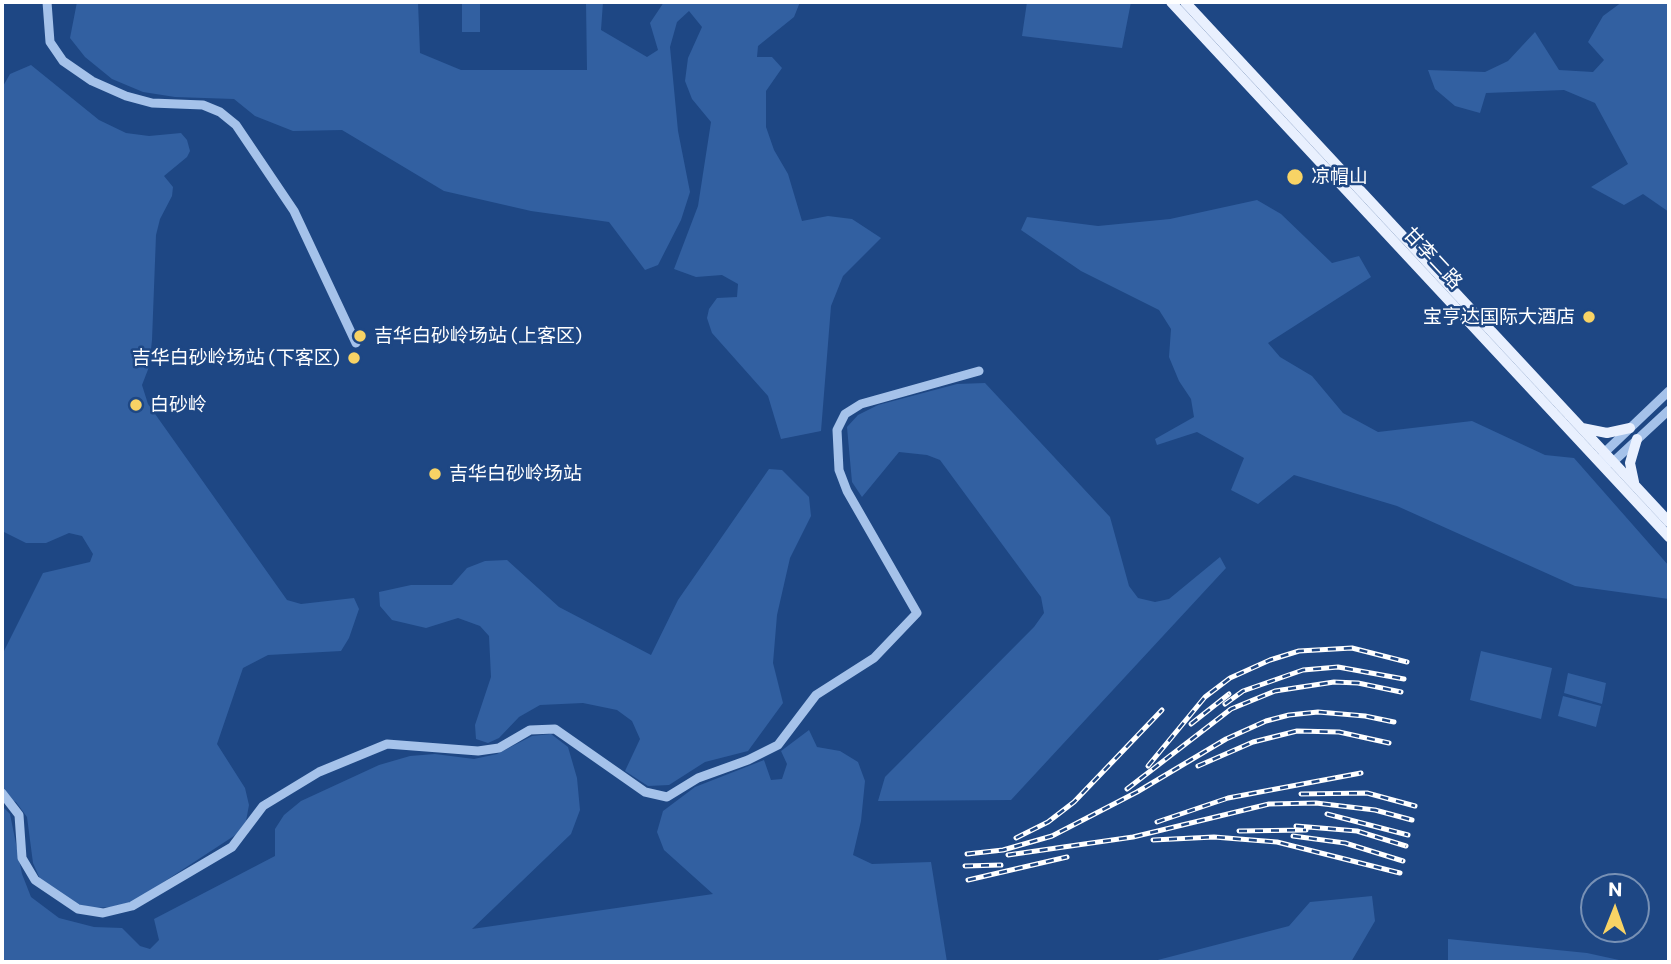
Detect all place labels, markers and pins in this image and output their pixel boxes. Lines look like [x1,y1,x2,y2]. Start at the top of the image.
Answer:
place label: 凉帽山 [1311,166,1368,188]
marker: 凉帽山 [1285,167,1305,187]
place label: 宝亨达国际大酒店 [1423,306,1575,328]
marker: 宝亨达国际大酒店 [1581,309,1597,325]
place label: 吉华白砂岭场站 (上客区) [374,325,582,347]
marker: 吉华白砂岭场站 (上客区) [352,328,368,344]
place label: 吉华白砂岭场站 (下客区) [132,347,340,369]
marker: 吉华白砂岭场站 (下客区) [346,350,362,366]
place label: 白砂岭 [150,394,207,416]
marker: 白砂岭 [128,397,144,413]
place label: 吉华白砂岭场站 [449,463,582,485]
marker: 吉华白砂岭场站 [427,466,443,482]

